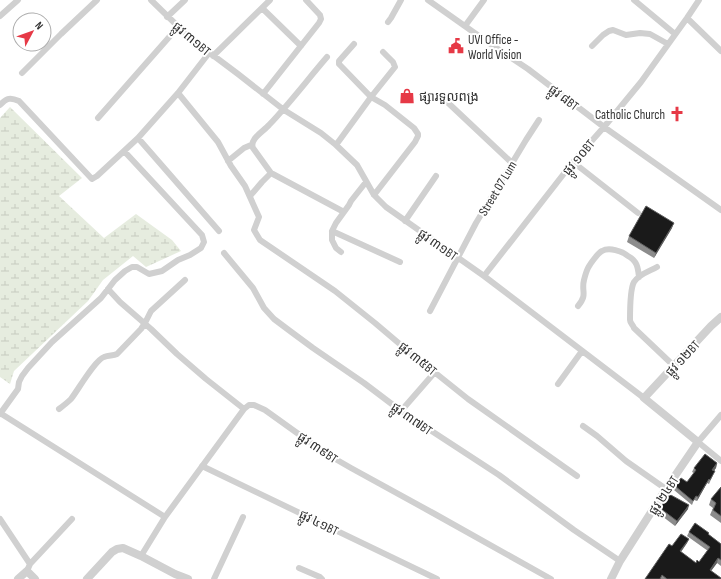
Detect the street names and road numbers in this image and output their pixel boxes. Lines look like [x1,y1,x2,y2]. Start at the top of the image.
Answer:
street label: ផ្លូវ ៣១BT [167,18,214,62]
street label: ផ្លូវ ៨BT [543,81,582,117]
street label: ផ្លូវ ១០BT [559,136,601,181]
street label: Street 07 Lum [475,158,520,219]
street label: ផ្លូវ ៣១BT [413,225,460,267]
street label: ផ្លូវ ១២BT [662,337,706,382]
street label: ផ្លូវ ៣៥BT [393,338,440,381]
street label: ផ្លូវ ៣៧BT [386,399,435,441]
street label: ផ្លូវ ៣៩BT [293,429,341,469]
street label: ផ្លូវ ២៤BT [645,473,685,520]
street label: ផ្លូវ ៤១BT [295,506,341,542]

